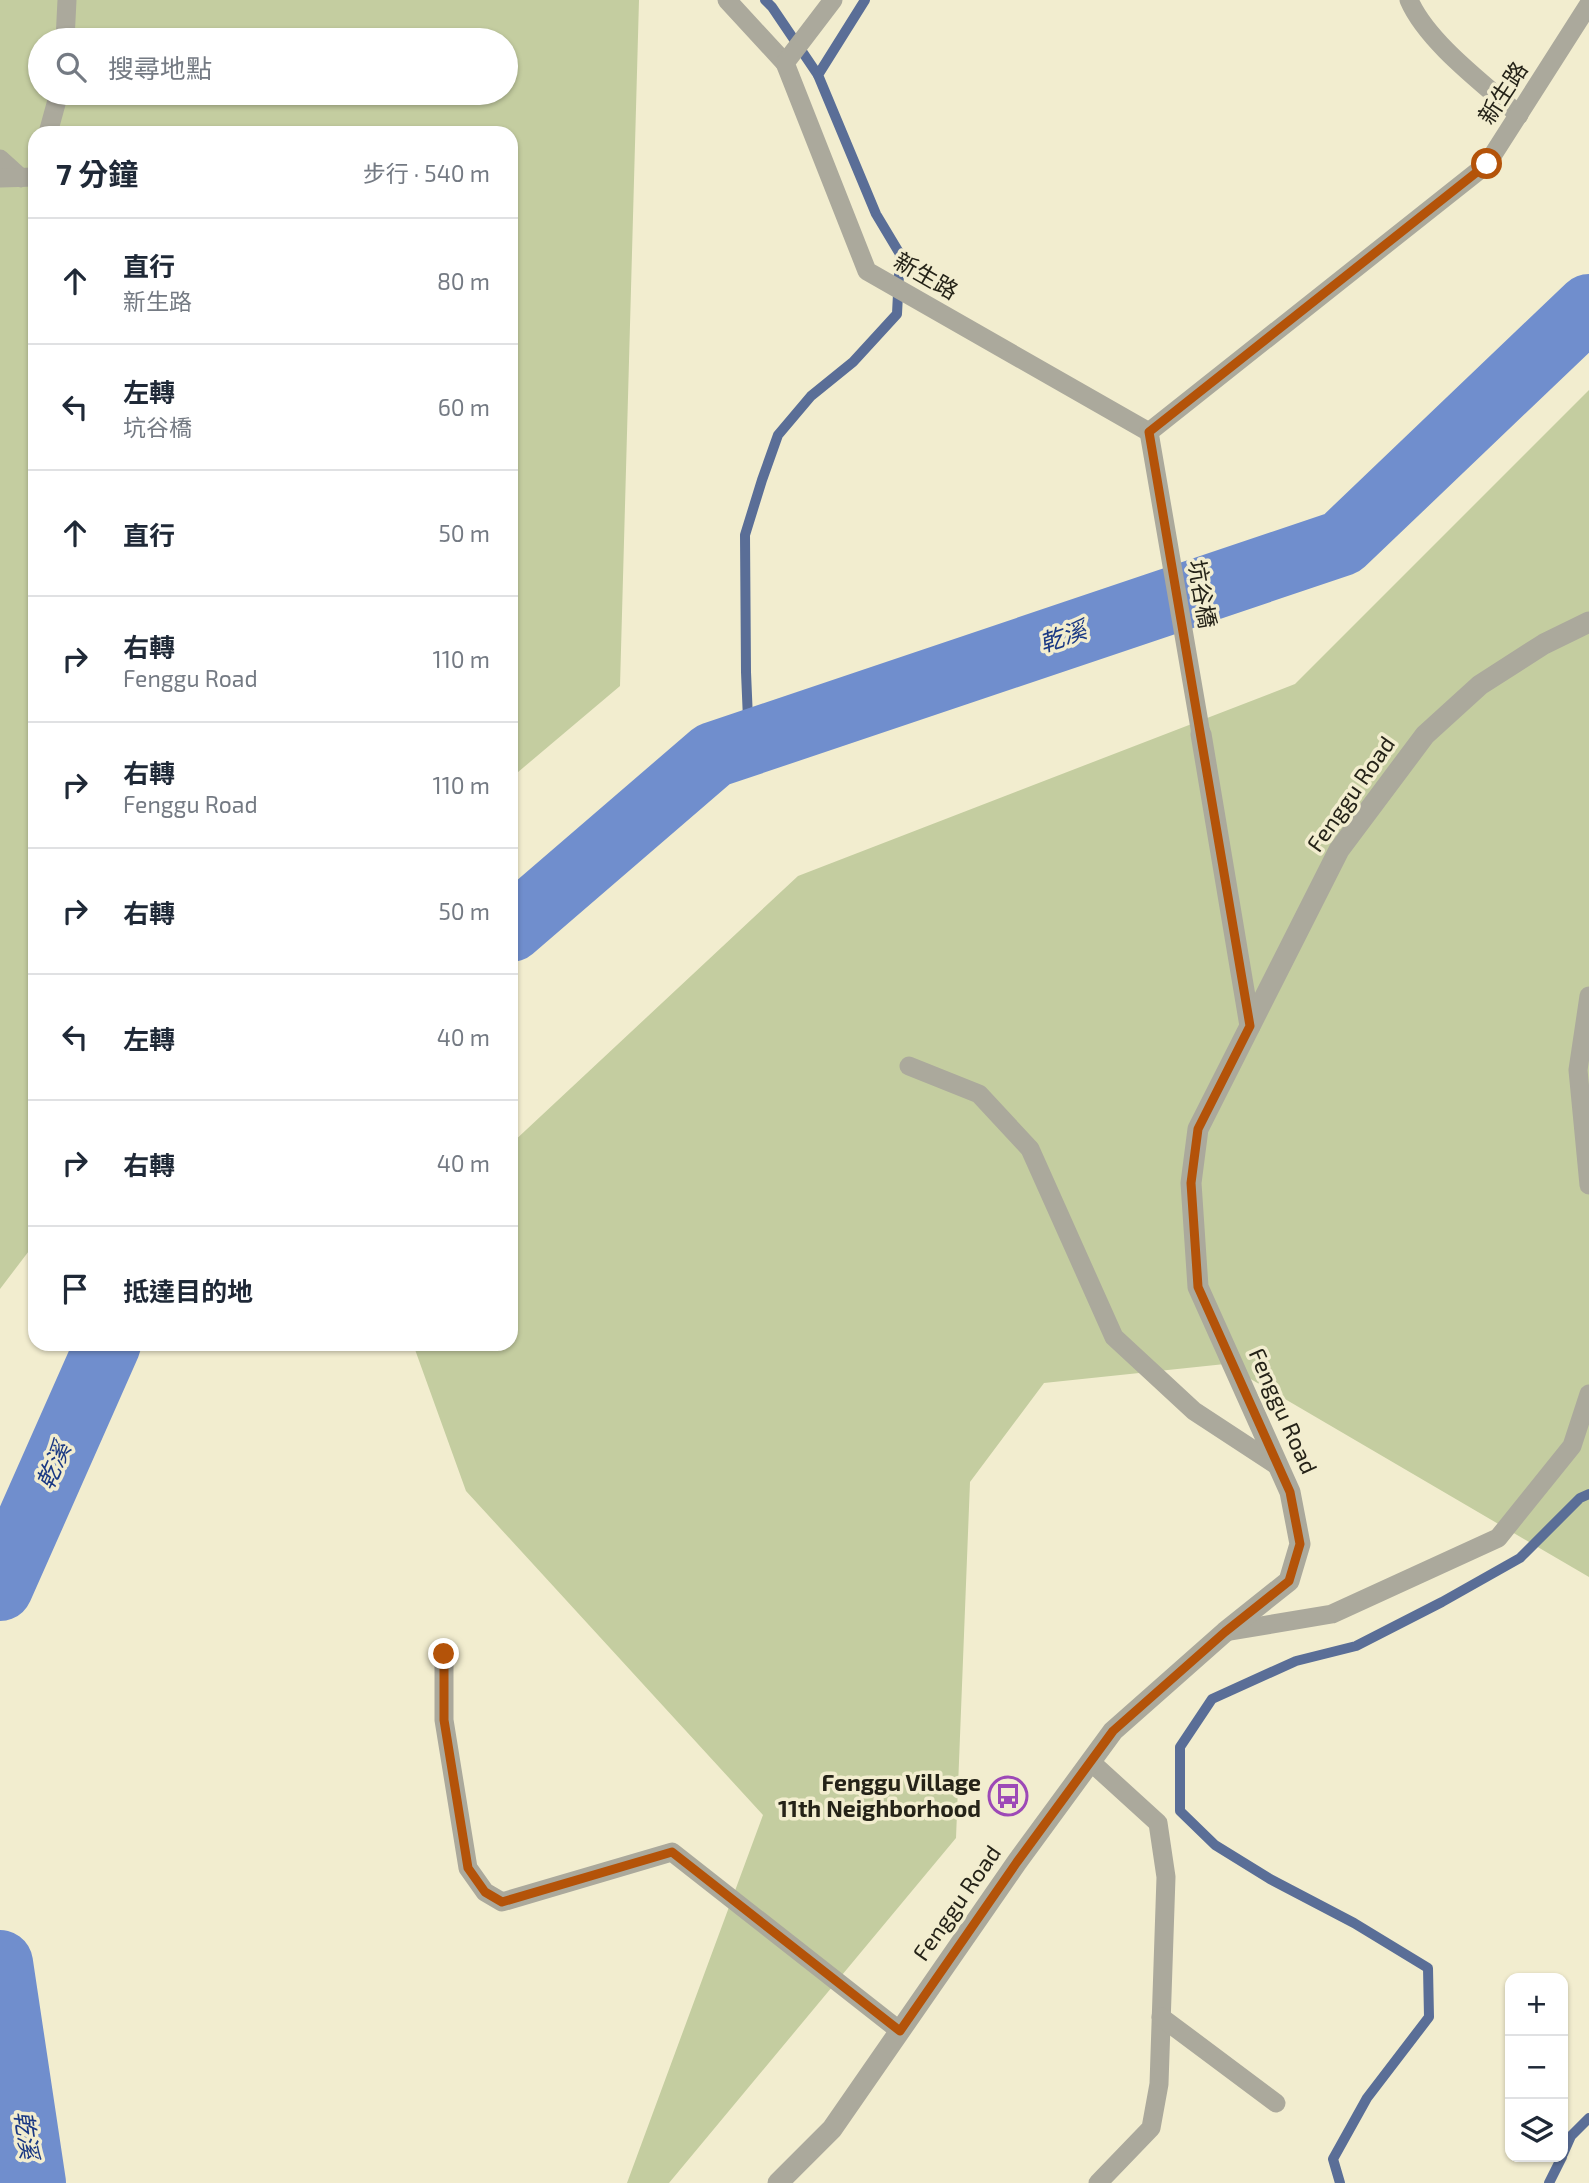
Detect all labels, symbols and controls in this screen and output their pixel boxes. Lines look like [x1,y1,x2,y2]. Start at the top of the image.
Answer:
search box [28,28,518,105]
icon: search [52,48,90,86]
text: 搜尋地點 [108,52,212,83]
street label: 新生路 [1472,56,1533,129]
route start [1471,148,1502,179]
text: 7 分鐘 [56,155,138,191]
text: 步行 · 540 m [363,159,490,187]
street label: 新生路 [890,246,963,305]
text: 直行 [123,250,175,281]
icon: ahead [56,262,94,300]
text: 80 m [437,267,490,295]
text: 新生路 [123,287,192,315]
text: 左轉 [123,376,175,407]
icon: left [56,388,94,426]
text: 60 m [438,393,490,421]
text: 坑谷橋 [123,413,192,441]
icon: ahead [56,514,94,552]
text: 直行 [123,519,175,550]
text: 50 m [439,519,490,547]
street label: 坑谷橋 [1183,557,1223,630]
water label: 乾溪 [1035,613,1093,657]
text: 右轉 [123,631,175,662]
icon: right [56,640,94,678]
text: 110 m [433,645,490,673]
text: Fenggu Road [123,664,258,692]
street label: Fenggu Road [1300,730,1400,857]
text: 右轉 [123,757,175,788]
icon: right [56,766,94,804]
text: 110 m [433,771,490,799]
text: Fenggu Road [123,790,258,818]
icon: right [56,892,94,930]
text: 右轉 [123,897,175,928]
text: 50 m [439,897,490,925]
icon: left [56,1018,94,1056]
text: 左轉 [123,1023,175,1054]
text: 40 m [437,1023,490,1051]
icon: right [56,1144,94,1182]
text: 右轉 [123,1149,175,1180]
text: 40 m [437,1149,490,1177]
icon: arrive [56,1270,94,1308]
text: 抵達目的地 [123,1275,253,1306]
street label: Fenggu Road [1244,1343,1324,1478]
water label: 乾溪 [30,1435,77,1493]
route end [428,1638,459,1669]
place label: Fenggu Village 11th Neighborhood [778,1768,981,1822]
bus stop icon: Fenggu Village 11th Neighborhood [987,1775,1029,1817]
street label: Fenggu Road [906,1839,1006,1966]
map controls [1505,1973,1568,2162]
button: + [1505,1973,1568,2036]
button: − [1505,2036,1568,2099]
button: layers [1505,2099,1568,2162]
water label: 乾溪 [10,2109,46,2164]

